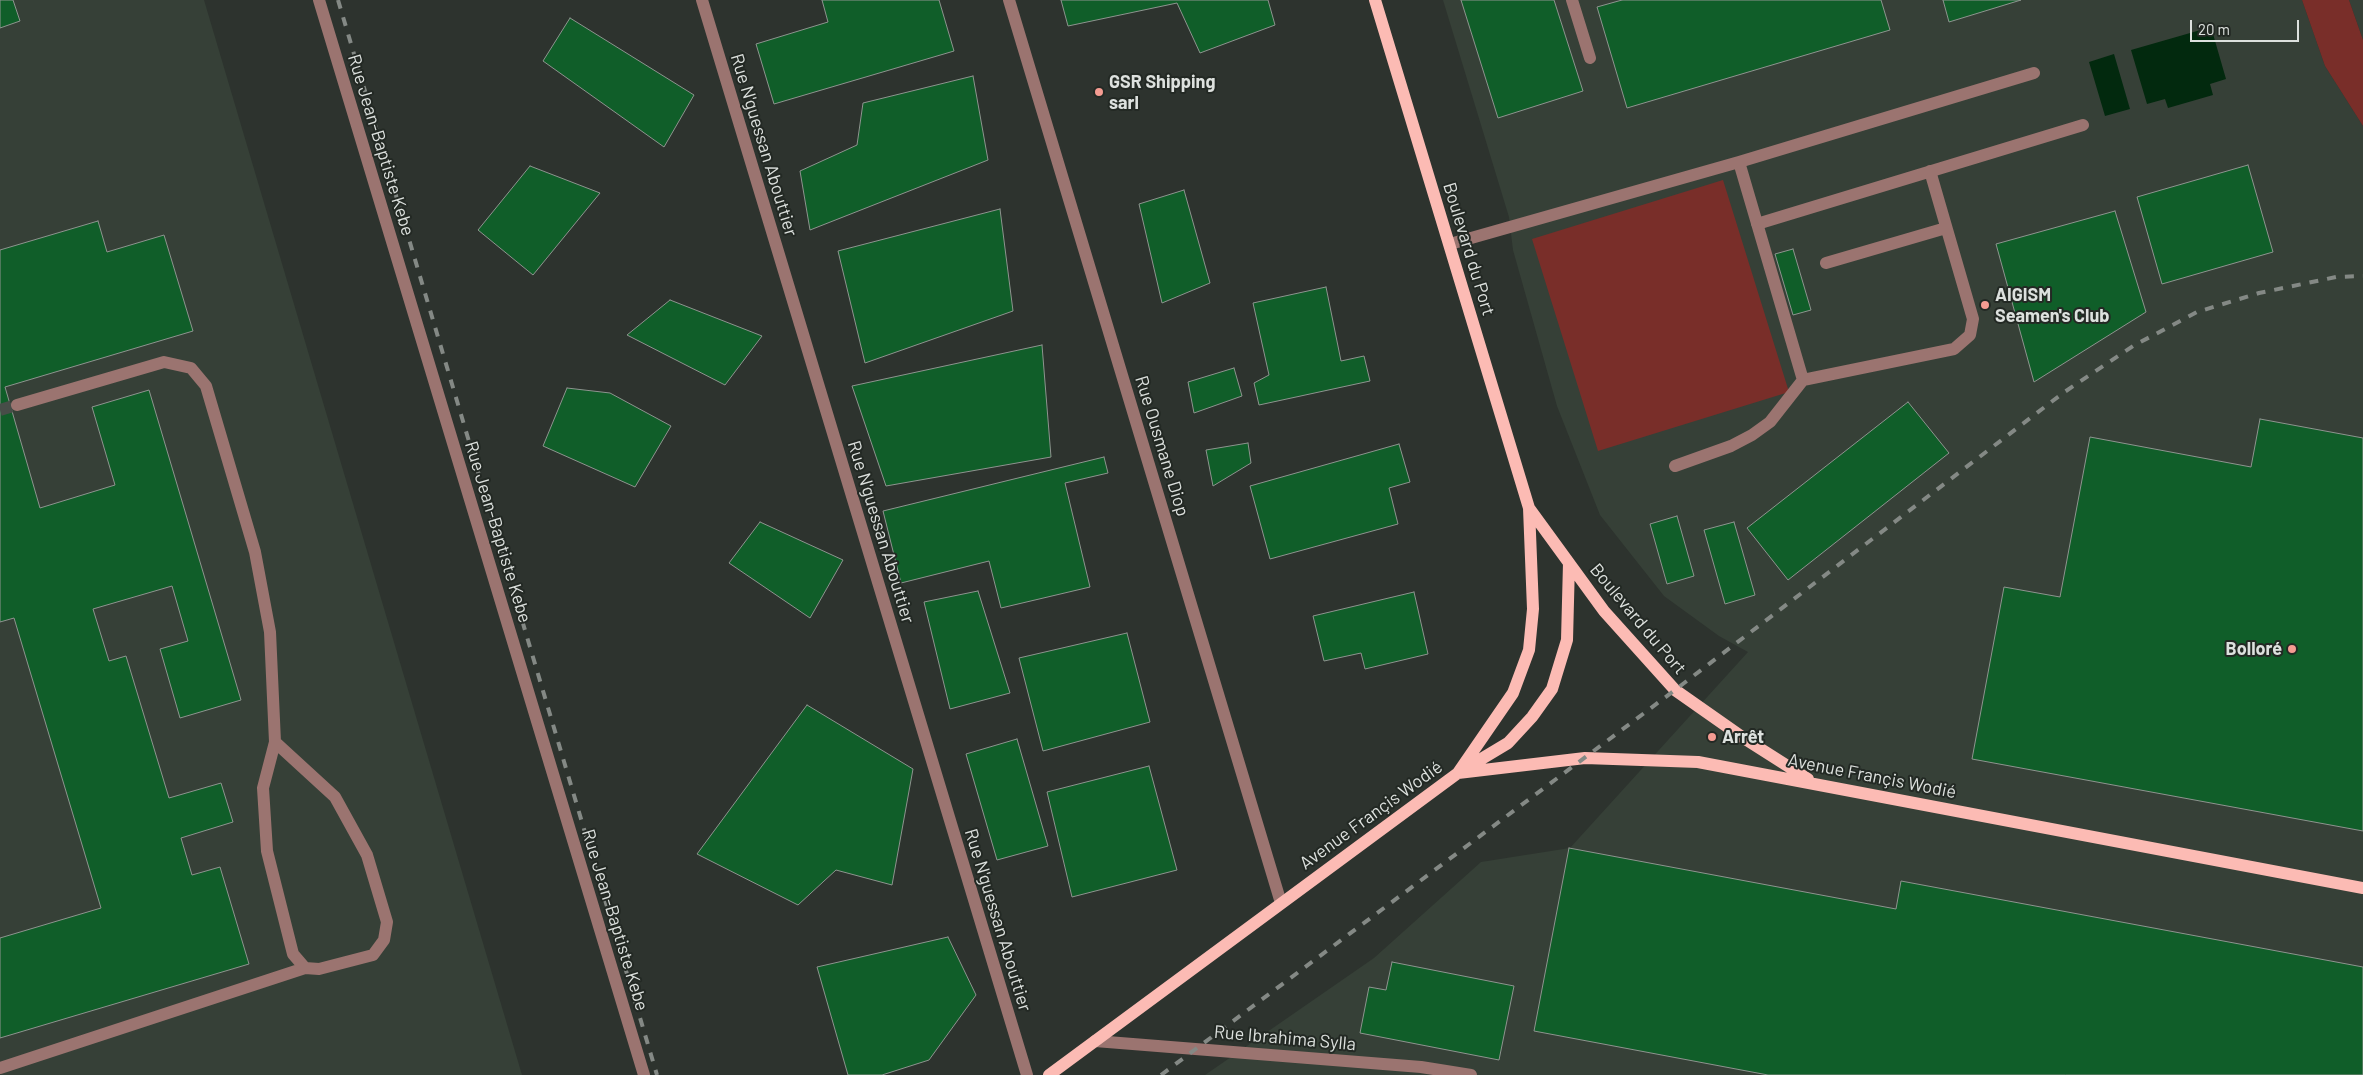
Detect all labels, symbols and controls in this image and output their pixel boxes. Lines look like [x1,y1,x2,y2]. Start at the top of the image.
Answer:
scale bar [2193,10,2302,42]
text: 20 m [2198,20,2230,38]
street label: Rue N'guessan Abouttier [726,51,802,239]
street label: Rue Jean-Baptiste Kebe [343,52,419,238]
place label: GSR Shipping sarl [1109,71,1215,114]
marker: GSR Shipping sarl [1093,86,1105,98]
street label: Boulevard du Port [1438,180,1500,318]
place label: AIGISM Seamen's Club [1995,284,2109,326]
marker: AIGISM Seamen's Club [1979,299,1991,311]
street label: Rue Ousmane Diop [1130,373,1194,519]
street label: Rue N'guessan Abouttier [843,438,919,626]
street label: Rue Jean-Baptiste Kebe [460,439,536,625]
street label: Boulevard du Port [1585,559,1691,679]
place label: Bolloré [2226,638,2282,660]
marker: Bolloré [2286,643,2298,655]
place label: Arrêt [1722,726,1764,748]
marker: Arrêt [1706,731,1718,743]
street label: Avenue Françis Wodié [1786,749,1958,803]
street label: Avenue Françis Wodié [1295,756,1447,874]
street label: Rue N'guessan Abouttier [960,826,1036,1014]
street label: Rue Jean-Baptiste Kebe [577,827,653,1013]
street label: Rue Ibrahima Sylla [1213,1021,1357,1055]

